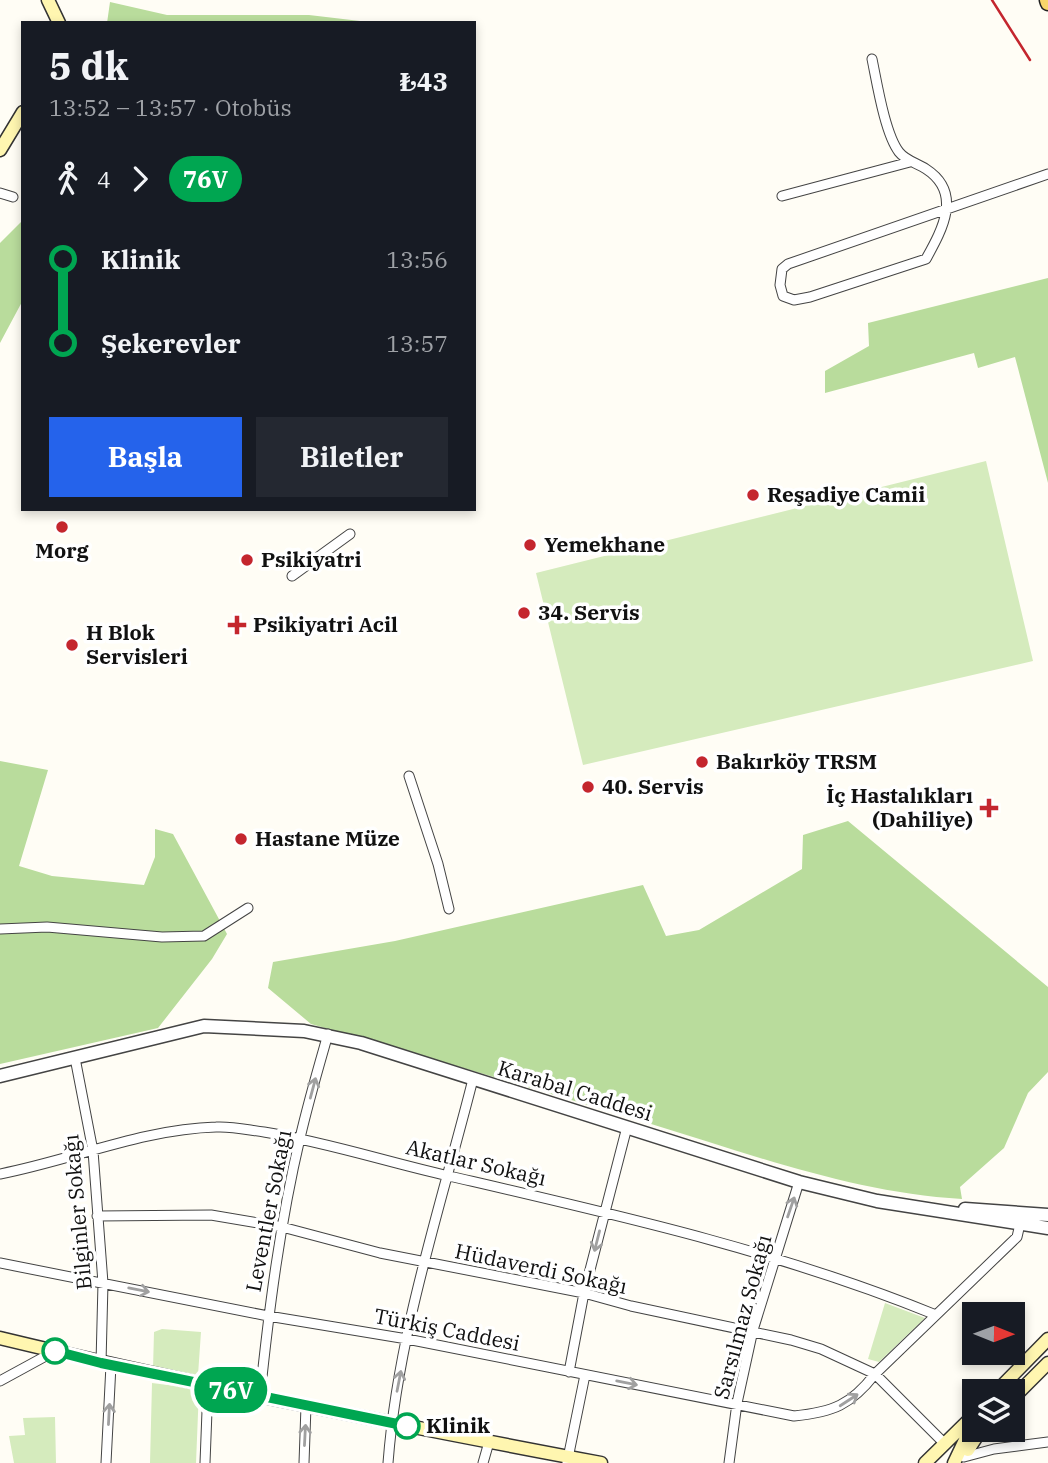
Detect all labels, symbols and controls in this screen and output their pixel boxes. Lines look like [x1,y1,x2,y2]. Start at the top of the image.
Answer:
text: 5 dk [49,41,128,90]
text: ₺43 [399,64,448,98]
text: 13:52 – 13:57 · Otobüs [49,92,292,122]
icon: walk [49,160,87,198]
icon: forward [121,160,159,198]
text: 76V [183,163,228,195]
text: 4 [97,164,111,194]
text: Klinik [101,242,180,276]
text: 13:56 [386,244,448,274]
text: Şekerevler [101,326,240,360]
text: 13:57 [386,328,448,358]
button: Başla [49,417,242,497]
button: Biletler [256,417,448,497]
place label: Reşadiye Camii [767,480,925,508]
marker: Reşadiye Camii [745,487,761,503]
marker: Morg [54,519,70,535]
place label: Yemekhane [544,530,665,558]
place label: Morg [35,536,90,564]
marker: Yemekhane [522,537,538,553]
place label: Psikiyatri [261,545,362,573]
marker: Psikiyatri [239,552,255,568]
place label: 34. Servis [538,598,640,626]
marker: 34. Servis [516,605,532,621]
place label: Psikiyatri Acil [253,610,398,638]
marker: Psikiyatri Acil [227,615,247,635]
place label: H Blok Servisleri [86,618,188,670]
marker: H Blok Servisleri [64,637,80,653]
place label: Bakırköy TRSM [716,747,877,775]
marker: Bakırköy TRSM [694,754,710,770]
place label: 40. Servis [602,772,704,800]
marker: 40. Servis [580,779,596,795]
place label: İç Hastalıkları (Dahiliye) [826,781,973,833]
marker: İç Hastalıkları (Dahiliye) [979,798,999,818]
place label: Hastane Müze [255,824,400,852]
marker: Hastane Müze [233,831,249,847]
street label: Karabal Caddesi [494,1053,656,1127]
one-way arrow [307,1077,320,1100]
street label: Leventler Sokağı [239,1127,297,1294]
street label: Akatlar Sokağı [403,1132,549,1192]
street label: Bilginler Sokağı [56,1133,98,1291]
one-way arrow [786,1196,798,1218]
one-way arrow [590,1229,603,1251]
street label: Sarsılmaz Sokağı [707,1231,777,1402]
street label: Hüdaverdi Sokağı [453,1236,630,1300]
one-way arrow [127,1284,150,1298]
street label: Türkiş Caddesi [372,1301,523,1357]
north arrow [962,1302,1026,1365]
map controls [962,1302,1025,1442]
unlabelled marker [42,1338,68,1364]
line badge: 76V [191,1367,271,1413]
one-way arrow [393,1370,407,1393]
text: 76V [208,1374,254,1406]
one-way arrow [615,1377,638,1391]
button: layers [962,1379,1025,1442]
one-way arrow [838,1393,858,1407]
one-way arrow [103,1403,116,1426]
place label: Klinik [426,1411,490,1439]
marker: Klinik [394,1413,420,1439]
one-way arrow [299,1424,312,1446]

